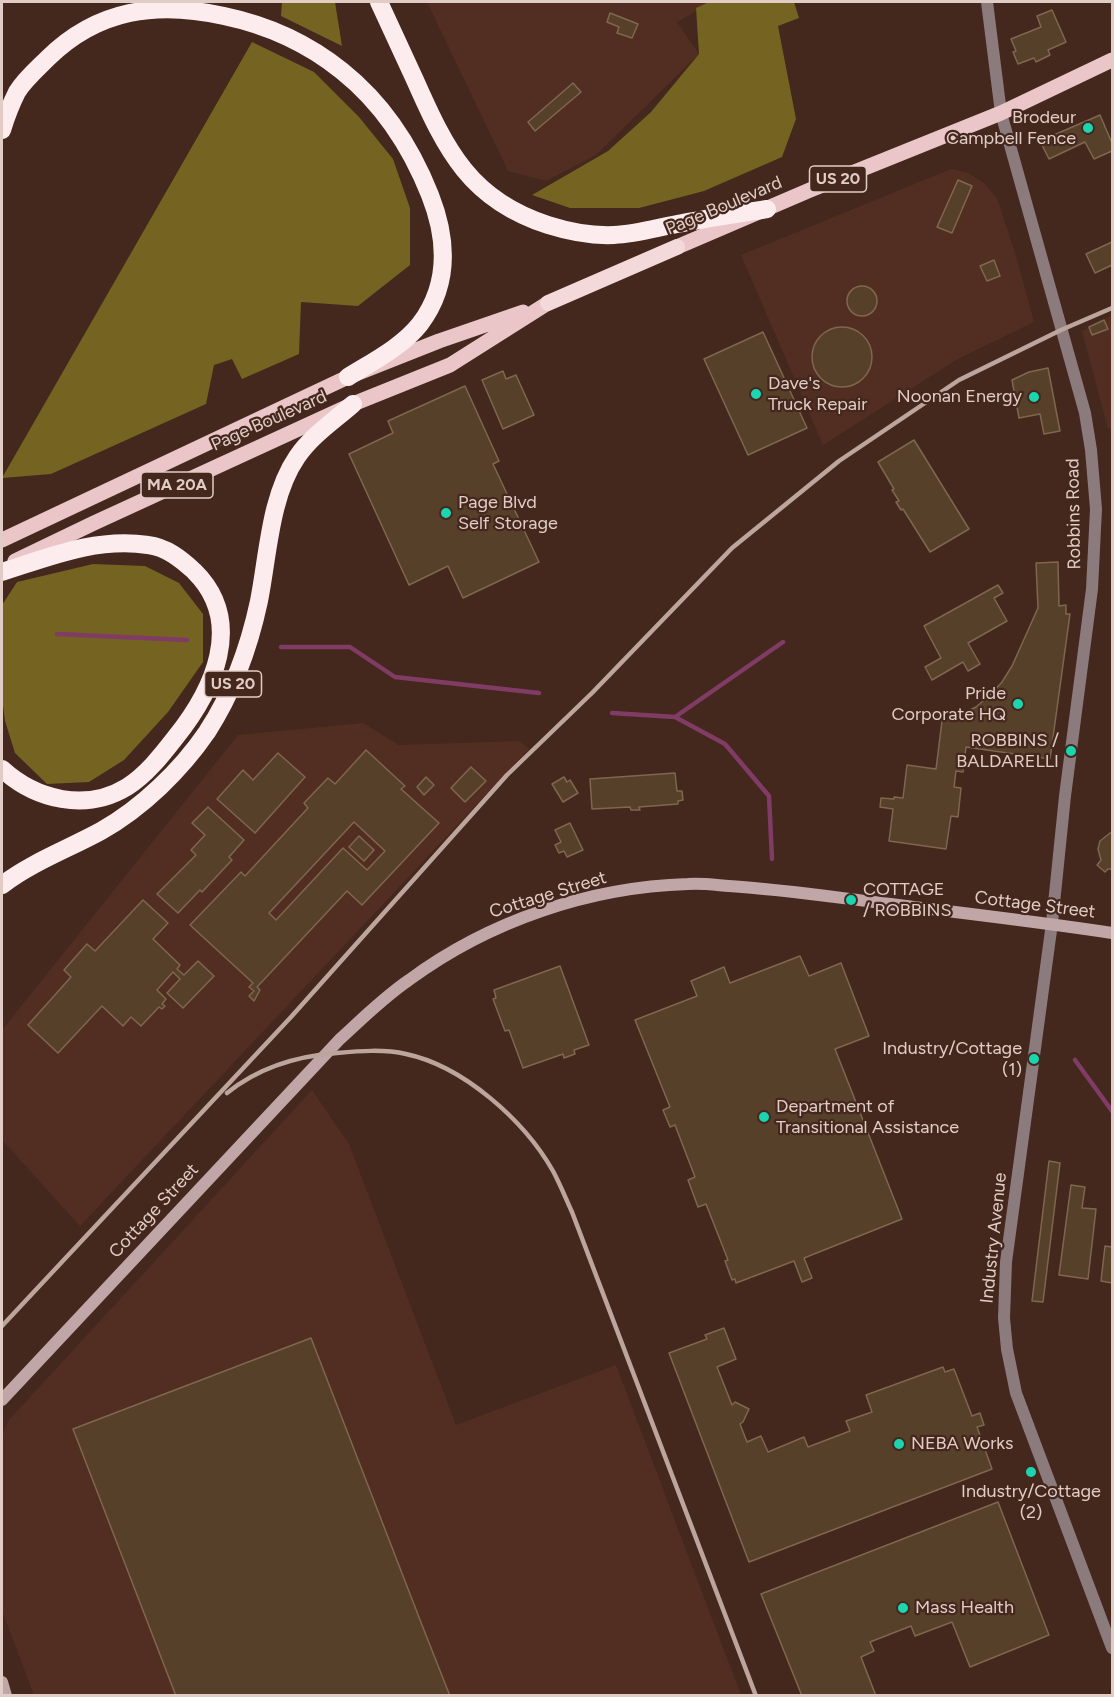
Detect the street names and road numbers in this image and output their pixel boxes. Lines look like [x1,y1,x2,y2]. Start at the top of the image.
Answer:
road number: US 20 [810,166,866,192]
street label: Page Boulevard [663,172,785,240]
street label: Page Boulevard [208,386,330,456]
street label: Robbins Road [1062,458,1086,570]
road number: MA 20A [141,472,213,498]
road number: US 20 [204,671,262,697]
street label: Cottage Street [487,867,609,923]
street label: Cottage Street [973,887,1097,923]
street label: Cottage Street [105,1159,203,1263]
street label: Industry Avenue [976,1171,1012,1305]

